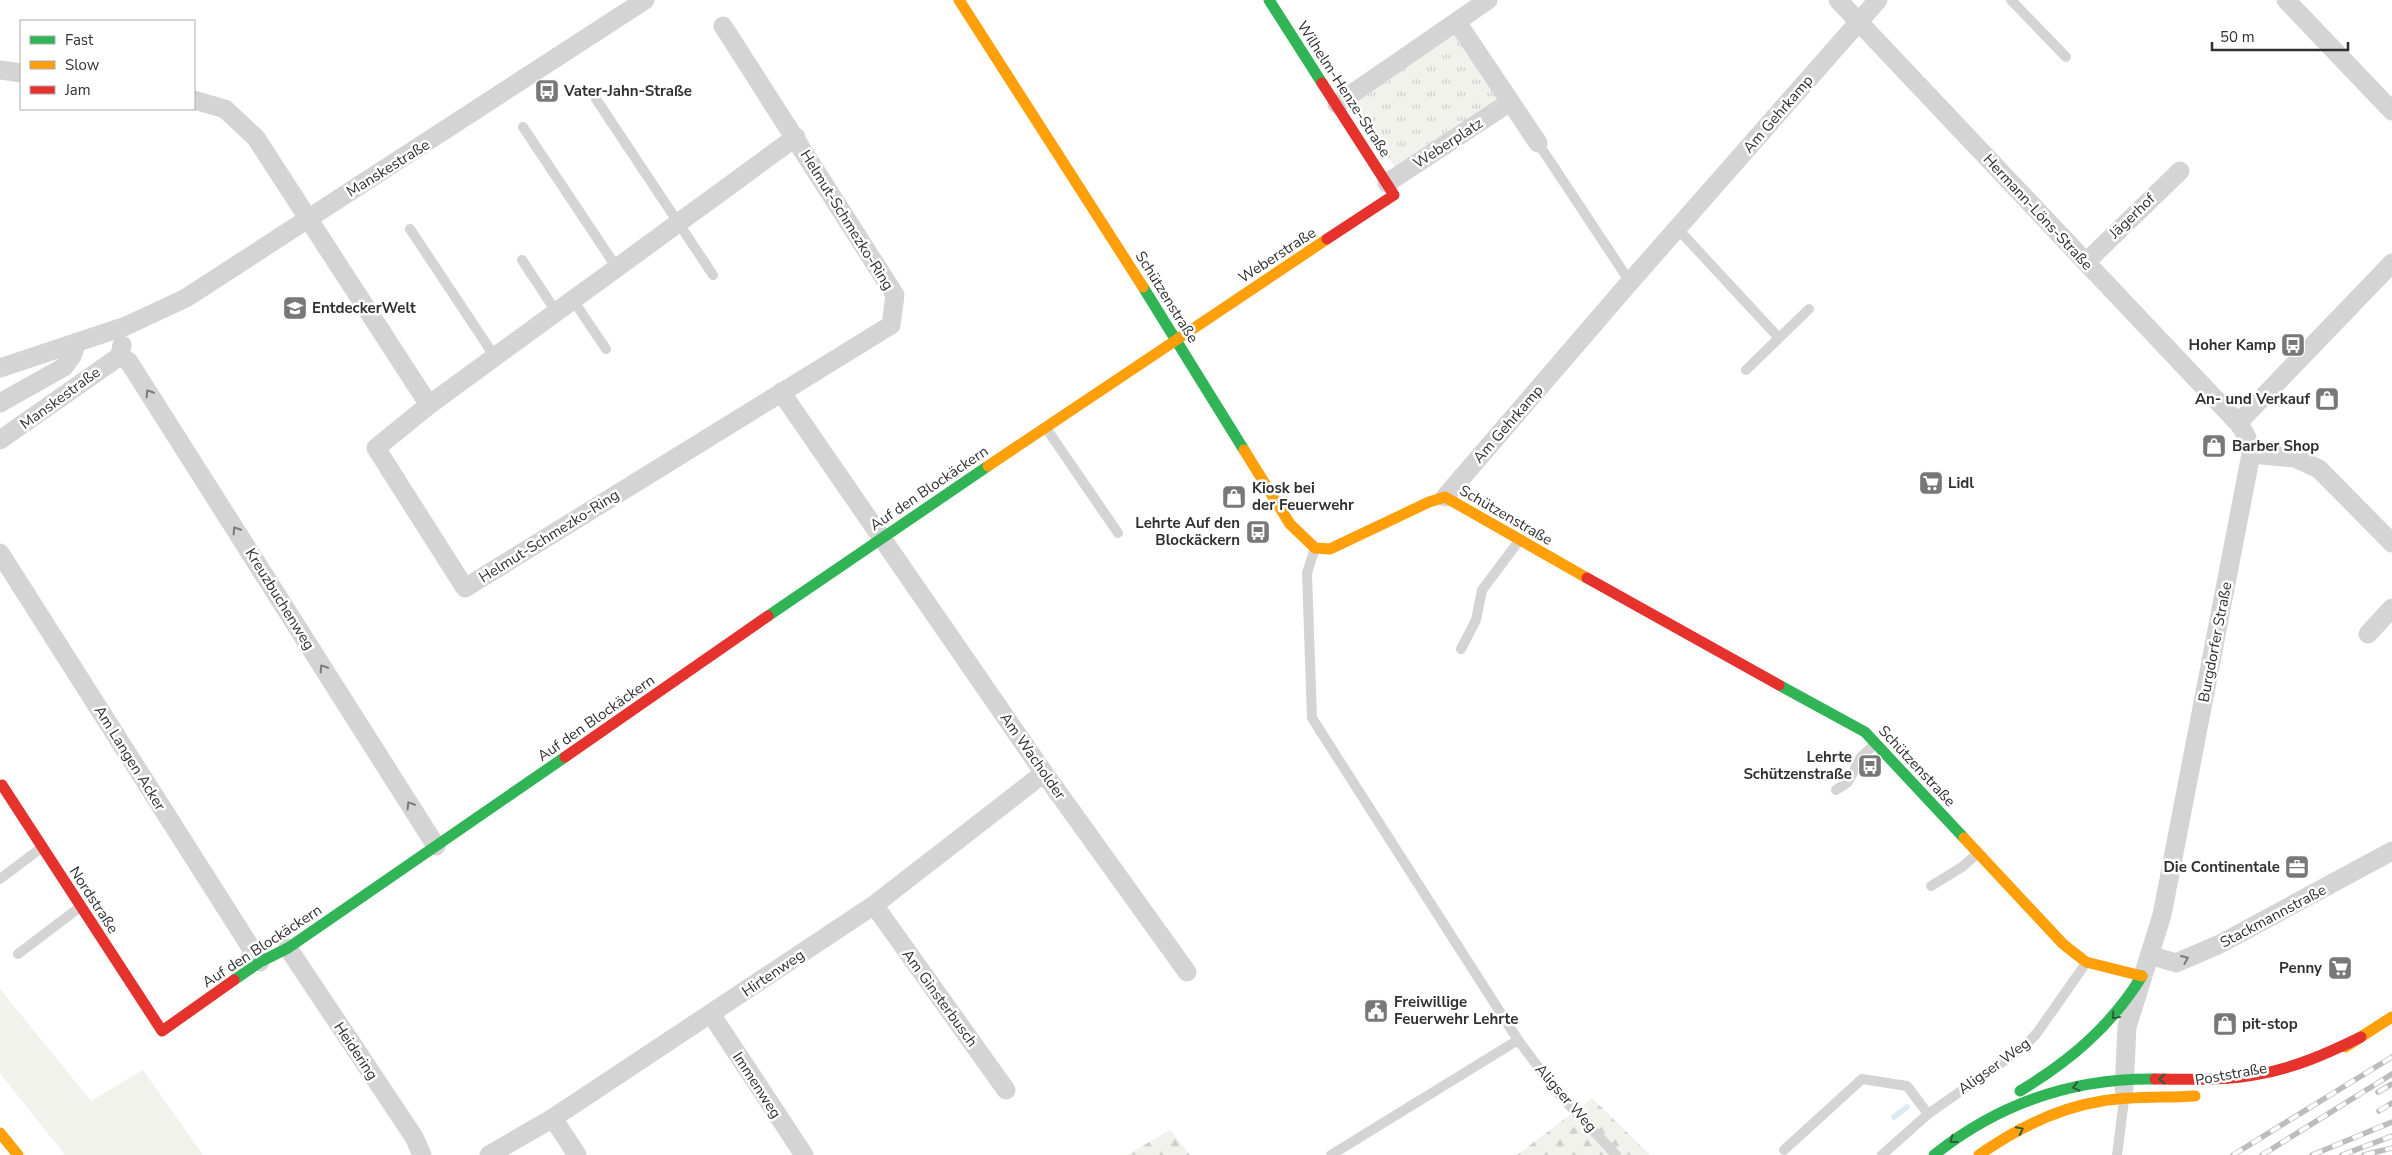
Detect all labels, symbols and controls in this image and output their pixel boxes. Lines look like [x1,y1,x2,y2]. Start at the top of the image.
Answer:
street label: Wilhelm-Henze-Straße [1292,17,1396,161]
legend [20,20,195,110]
scale bar [2212,20,2348,52]
text: 50 m [2220,27,2255,47]
text: Fast [65,30,94,50]
text: Slow [65,55,100,75]
street label: Am Gehrkamp [1739,71,1818,157]
bus stop icon: Vater-Jahn-Straße [534,78,560,104]
text: Jam [64,80,91,100]
place label: Vater-Jahn-Straße [563,81,692,101]
street label: Weberplatz [1409,113,1487,173]
street label: Manskestraße [343,134,433,202]
street label: Helmut-Schmezko-Ring [796,146,898,294]
street label: Hermann-Löns-Straße [1979,150,2097,274]
street label: Jägerhof [2104,188,2160,244]
street label: Weberstraße [1234,223,1320,287]
street label: Schützenstraße [1131,247,1203,347]
school or university icon: EntdeckerWelt [282,295,308,321]
place label: EntdeckerWelt [312,298,416,318]
bus stop icon: Hoher Kamp [2280,332,2306,358]
place label: Hoher Kamp [2189,335,2276,355]
street label: Manskestraße [16,362,104,434]
street label: Am Gehrkamp [1469,381,1548,467]
shop icon: An- und Verkauf [2314,386,2340,412]
one-way arrow [146,389,155,399]
place label: An- und Verkauf [2195,389,2311,409]
shop icon: Barber Shop [2201,433,2227,459]
place label: Barber Shop [2232,436,2319,456]
street label: Auf den Blockäckern [866,441,992,535]
supermarket icon: Lidl [1918,470,1944,496]
place label: Lidl [1948,473,1974,493]
place label: Kiosk bei der Feuerwehr [1252,478,1354,515]
street label: Schützenstraße [1456,480,1556,550]
shop icon: Kiosk bei der Feuerwehr [1221,484,1247,510]
street label: Helmut-Schmezko-Ring [475,485,623,587]
place label: Lehrte Auf den Blockäckern [1135,513,1240,550]
bus stop icon: Lehrte Auf den Blockäckern [1245,519,1271,545]
one-way arrow [233,527,242,536]
street label: Kreuzbuchenweg [241,544,319,654]
street label: Burgdorfer Straße [2194,580,2236,704]
one-way arrow [320,664,329,673]
street label: Auf den Blockäckern [533,670,659,766]
street label: Am Langen Acker [90,702,171,815]
street label: Am Wacholder [996,709,1071,804]
street label: Schützenstraße [1874,721,1960,811]
place label: Lehrte Schützenstraße [1743,747,1852,784]
bus stop icon: Lehrte Schützenstraße [1857,753,1883,779]
one-way arrow [407,801,416,811]
office icon: Die Continentale [2284,854,2310,880]
place label: Die Continentale [2163,857,2280,877]
street label: Nordstraße [65,863,123,937]
street label: Stackmannstraße [2216,880,2330,952]
street label: Auf den Blockäckern [198,900,326,992]
street label: Hirtenweg [738,945,808,1001]
street label: Am Ginsterbusch [898,945,982,1051]
one-way arrow [2180,954,2189,965]
supermarket icon: Penny [2327,955,2353,981]
place label: Penny [2279,958,2322,978]
place label: Freiwillige Feuerwehr Lehrte [1394,992,1518,1029]
public building icon: Freiwillige Feuerwehr Lehrte [1363,998,1389,1024]
one-way arrow [2112,1010,2121,1019]
shop icon: pit-stop [2212,1011,2238,1037]
place label: pit-stop [2242,1014,2298,1034]
street label: Heidering [329,1018,383,1084]
street label: Aligser Weg [1954,1033,2034,1099]
street label: Immenweg [728,1048,786,1122]
street label: Poststraße [2193,1058,2269,1090]
street label: Aligser Weg [1531,1060,1601,1136]
one-way arrow [2158,1074,2166,1084]
one-way arrow [2072,1081,2081,1092]
one-way arrow [2015,1125,2024,1136]
one-way arrow [1950,1134,1959,1142]

